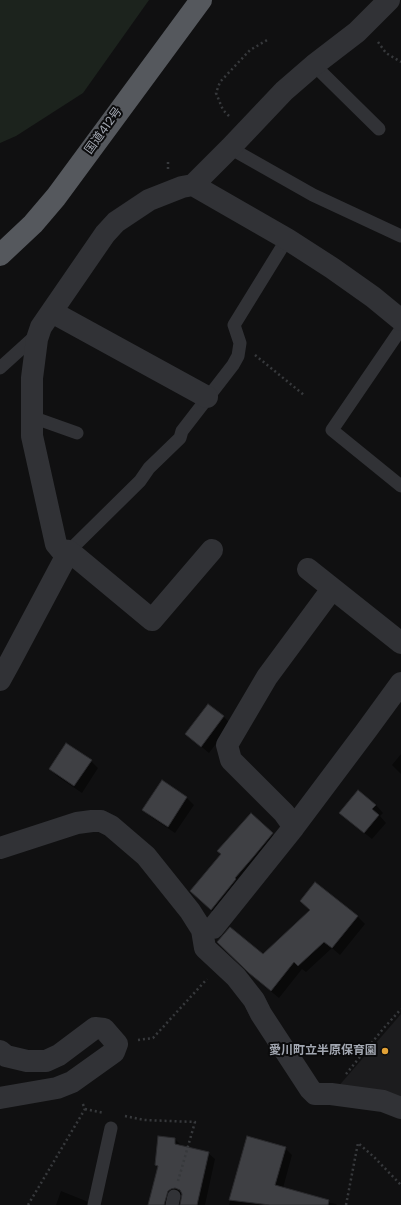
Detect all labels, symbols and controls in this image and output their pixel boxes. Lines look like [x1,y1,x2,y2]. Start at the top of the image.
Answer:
street label: 国道412号 [82,105,126,157]
place label: 愛川町立半原保育園 [269,1044,377,1058]
marker: 愛川町立半原保育園 [380,1046,390,1056]

